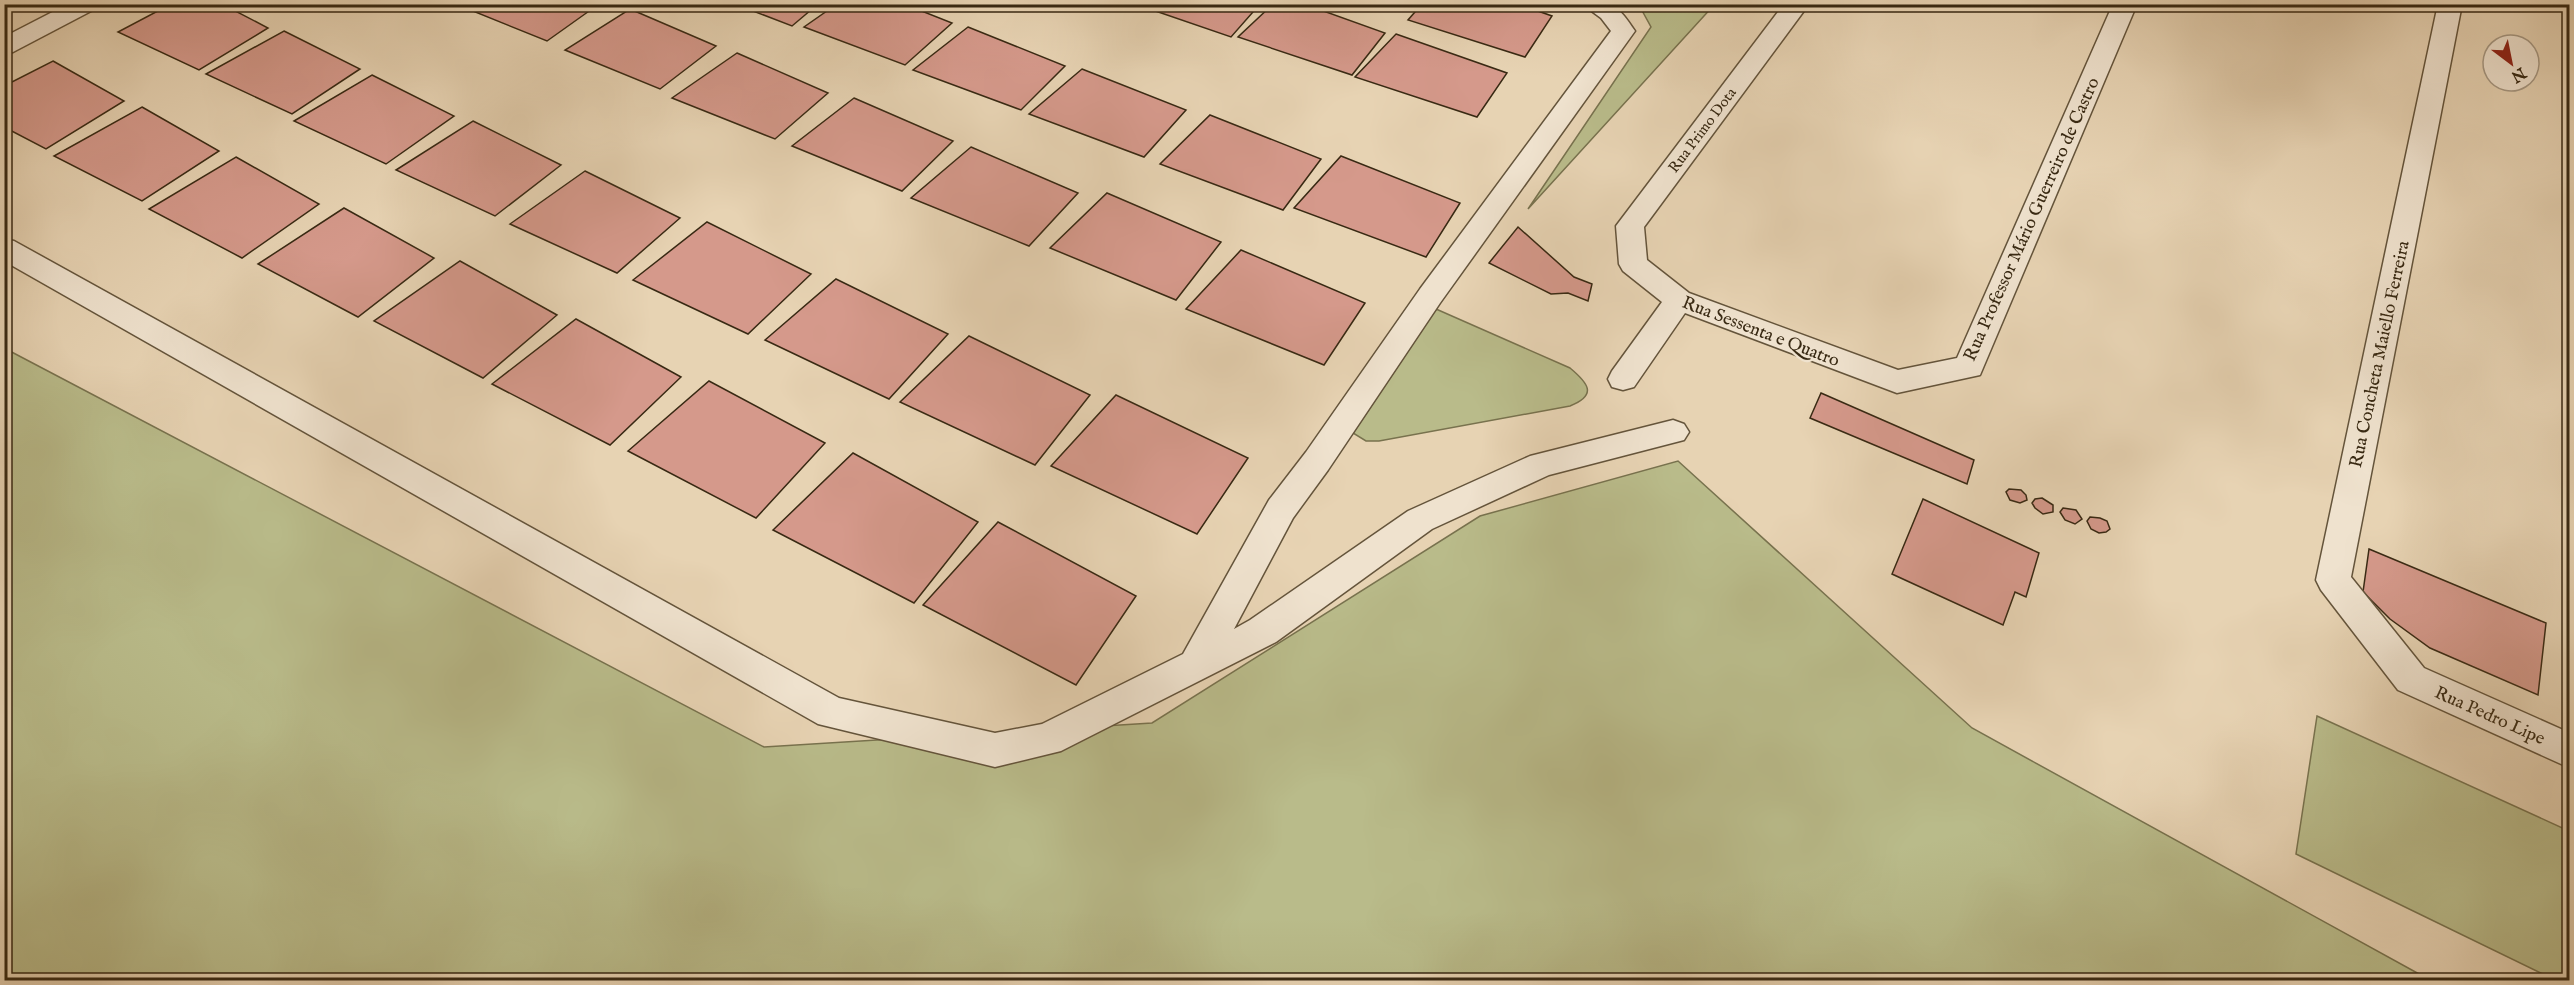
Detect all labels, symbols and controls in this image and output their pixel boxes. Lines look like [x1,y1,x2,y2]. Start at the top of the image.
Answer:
north arrow [2481,33,2541,93]
text: N [2507,61,2530,86]
street label: Rua Professor Mário Guerreiro de Castro [1959,74,2106,365]
street label: Rua Primo Dota [1664,84,1741,177]
street label: Rua Concheta Maiello Ferreira [2345,238,2416,470]
street label: Rua Sessenta e Quatro [1678,292,1843,373]
street label: Rua Pedro Lipe [2431,682,2548,751]

